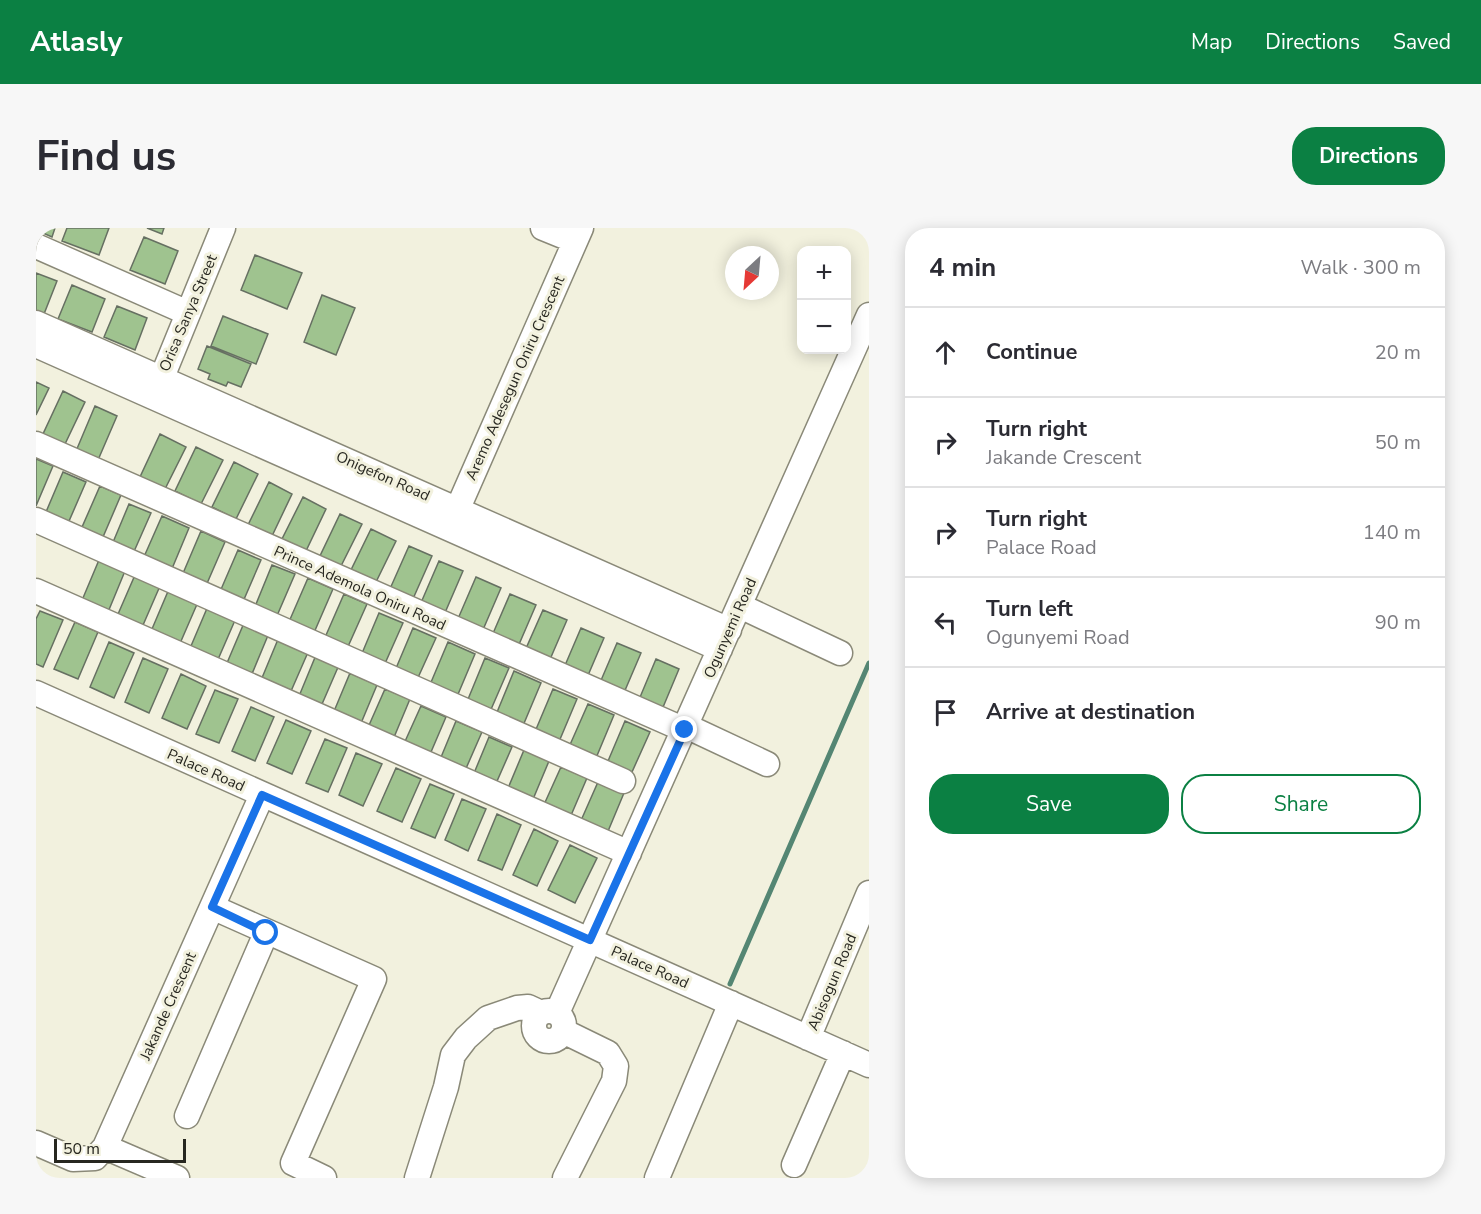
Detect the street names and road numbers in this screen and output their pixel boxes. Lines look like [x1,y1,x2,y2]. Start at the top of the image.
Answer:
street label: Orisa Sanya Street [154,251,222,375]
street label: Aremo Adesegun Oniru Crescent [461,272,570,483]
street label: Onigefon Road [333,446,433,506]
street label: Prince Ademola Oniru Road [271,541,449,635]
street label: Ogunyemi Road [699,575,761,681]
street label: Palace Road [164,744,248,796]
street label: Abisogun Road [803,931,861,1033]
street label: Palace Road [608,941,692,993]
street label: Jakande Crescent [135,948,201,1064]

